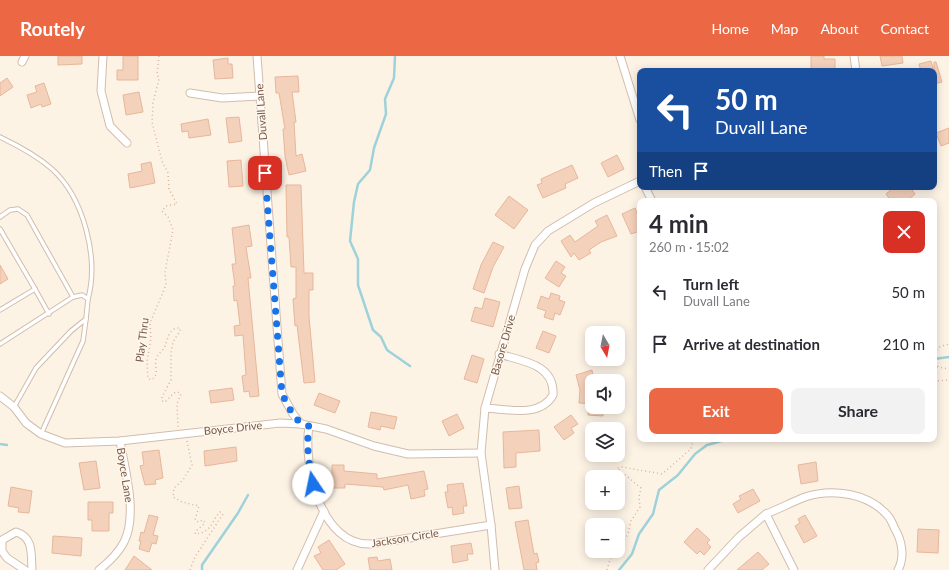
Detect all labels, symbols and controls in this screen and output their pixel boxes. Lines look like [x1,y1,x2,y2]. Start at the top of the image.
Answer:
text: Routely [20,17,85,40]
text: Home [711,20,749,37]
text: Map [771,20,798,37]
text: About [820,20,858,37]
text: Contact [880,20,929,37]
text: 50 m [715,82,778,116]
street label: Duvall Lane [252,83,269,141]
icon: left [649,84,701,136]
text: Duvall Lane [715,116,807,138]
pin [248,156,282,190]
icon: arrive [690,160,712,182]
icon: arrive [254,162,276,184]
text: Then [649,162,682,180]
text: 4 min [649,209,709,238]
button: close [883,211,925,253]
text: 260 m · 15:02 [649,239,729,255]
text: Turn left [683,275,739,293]
icon: left [649,281,671,303]
text: 50 m [891,283,925,301]
text: Duvall Lane [683,293,750,309]
street label: Basore Drive [488,313,517,377]
street label: Play Thru [132,317,151,363]
north arrow [585,326,625,366]
map controls [585,326,625,558]
icon: arrive [649,333,671,355]
text: Arrive at destination [683,335,820,353]
text: 210 m [883,335,925,353]
button: sound [585,374,625,414]
button: Exit [649,388,783,434]
button: Share [791,388,925,434]
street label: Boyce Drive [203,418,263,437]
button: layers [585,422,625,462]
street label: Boyce Lane [115,447,136,504]
position arrow [292,463,334,505]
button: + [585,470,625,510]
button: − [585,518,625,558]
street label: Jackson Circle [370,526,440,549]

